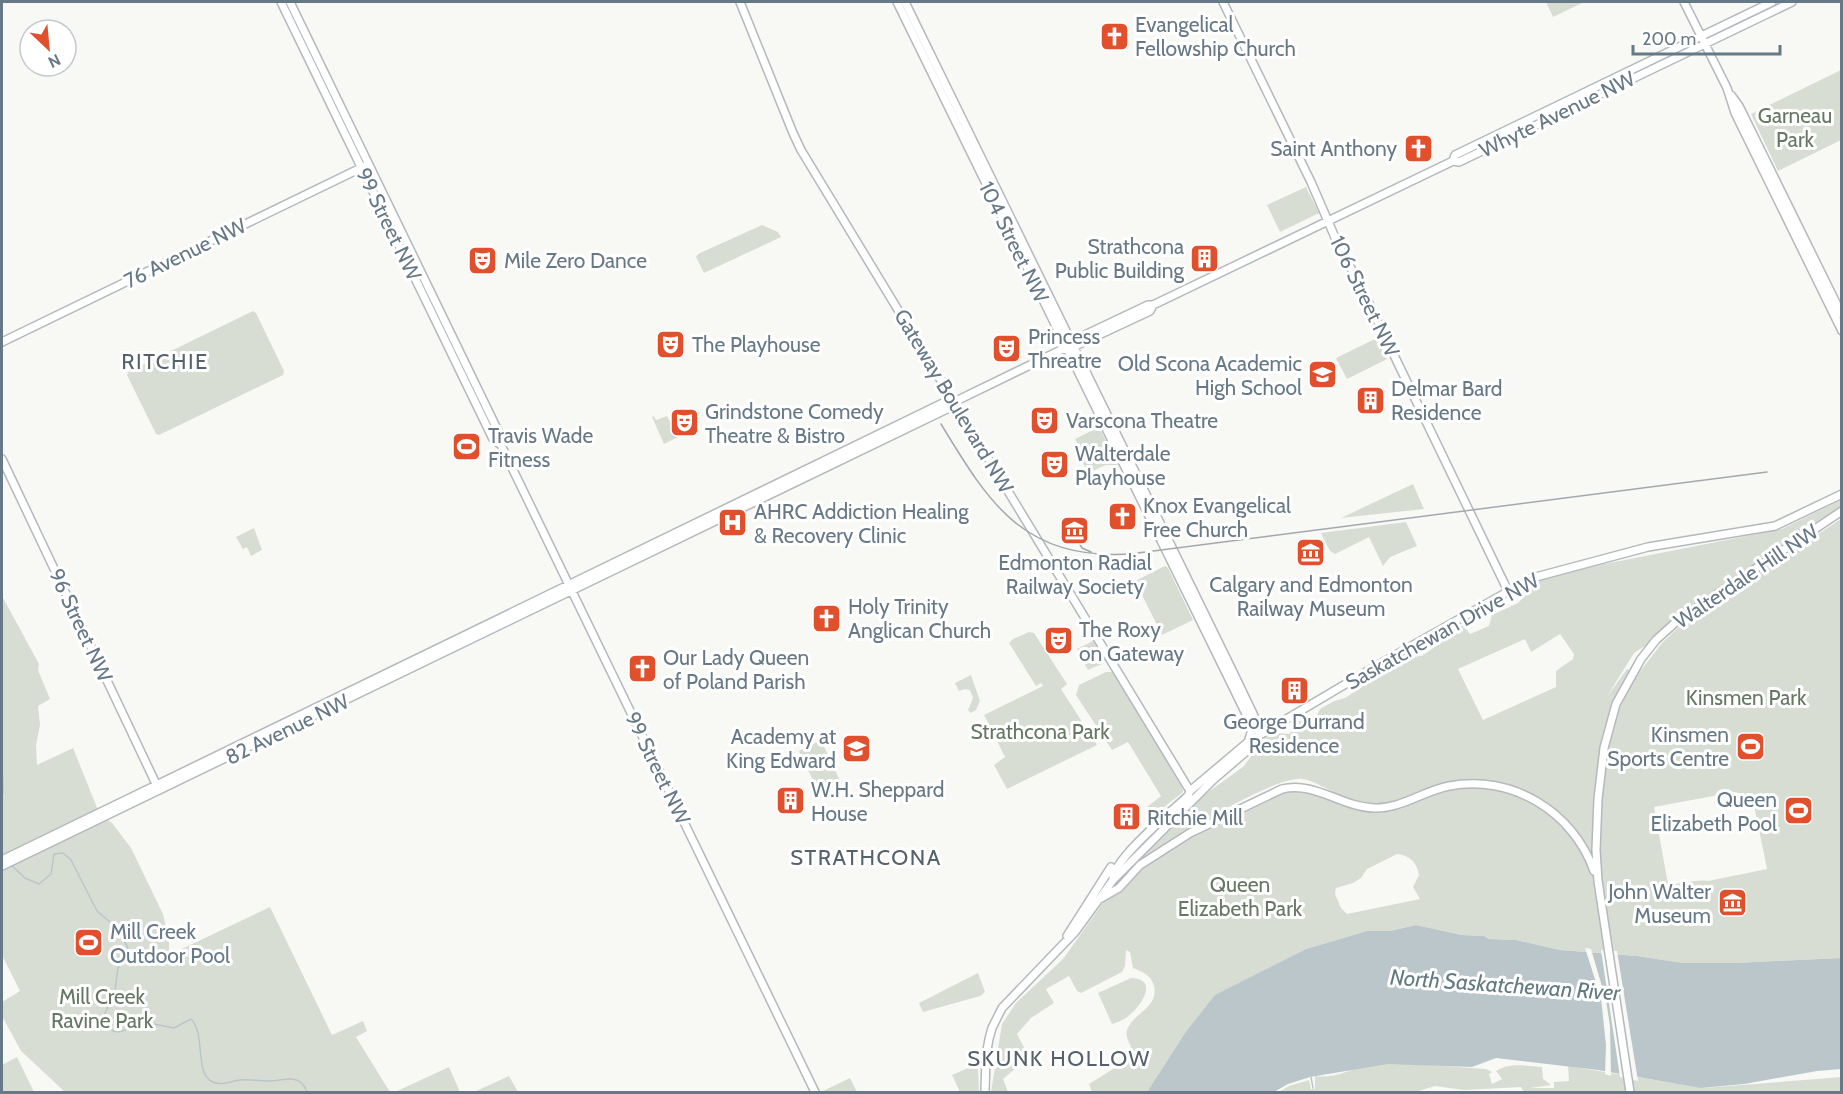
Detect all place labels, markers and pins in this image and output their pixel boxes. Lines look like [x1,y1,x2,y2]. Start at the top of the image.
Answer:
place label: Evangelical Fellowship Church [1135,12,1296,61]
church icon: Evangelical Fellowship Church [1098,20,1130,52]
church icon: Saint Anthony [1402,132,1434,164]
place label: Saint Anthony [1270,136,1397,161]
place label: Strathcona Public Building [1055,234,1185,283]
building icon: Strathcona Public Building [1189,242,1221,274]
theatre icon: Mile Zero Dance [467,244,499,276]
place label: Mile Zero Dance [504,248,647,273]
place label: Princess Threatre [1028,324,1102,373]
theatre icon: The Playhouse [655,328,687,360]
place label: The Playhouse [692,332,821,357]
theatre icon: Princess Threatre [991,332,1023,364]
place label: Old Scona Academic High School [1118,351,1302,400]
school or university icon: Old Scona Academic High School [1307,359,1339,391]
place label: Delmar Bard Residence [1391,376,1502,425]
building icon: Delmar Bard Residence [1354,384,1386,416]
place label: Grindstone Comedy Theatre & Bistro [705,399,884,448]
theatre icon: Varscona Theatre [1029,404,1061,436]
theatre icon: Grindstone Comedy Theatre & Bistro [668,407,700,439]
place label: Varscona Theatre [1066,408,1218,433]
place label: Travis Wade Fitness [488,423,593,472]
sports icon: Travis Wade Fitness [451,431,483,463]
place label: Walterdale Playhouse [1075,441,1171,490]
theatre icon: Walterdale Playhouse [1038,449,1070,481]
place label: Knox Evangelical Free Church [1143,493,1291,542]
place label: AHRC Addiction Healing & Recovery Clinic [754,499,969,548]
church icon: Knox Evangelical Free Church [1106,501,1138,533]
hospital icon: AHRC Addiction Healing & Recovery Clinic [717,507,749,539]
museum icon: Edmonton Radial Railway Society [1059,515,1091,547]
museum icon: Calgary and Edmonton Railway Museum [1295,537,1327,569]
place label: Edmonton Radial Railway Society [998,550,1152,599]
place label: Calgary and Edmonton Railway Museum [1209,572,1413,621]
place label: Holy Trinity Anglican Church [848,594,991,643]
church icon: Holy Trinity Anglican Church [811,602,843,634]
place label: The Roxy on Gateway [1079,617,1185,666]
theatre icon: The Roxy on Gateway [1042,625,1074,657]
place label: Our Lady Queen of Poland Parish [663,645,809,694]
church icon: Our Lady Queen of Poland Parish [626,653,658,685]
building icon: George Durrand Residence [1278,674,1310,706]
place label: George Durrand Residence [1223,709,1365,758]
place label: Kinsmen Sports Centre [1607,722,1729,771]
place label: Academy at King Edward [726,724,836,773]
sports icon: Kinsmen Sports Centre [1734,730,1766,762]
school or university icon: Academy at King Edward [841,732,873,764]
place label: W.H. Sheppard House [811,777,944,826]
building icon: W.H. Sheppard House [774,785,806,817]
place label: Queen Elizabeth Pool [1651,787,1777,836]
sports icon: Queen Elizabeth Pool [1782,795,1814,827]
building icon: Ritchie Mill [1110,801,1142,833]
place label: Ritchie Mill [1147,805,1243,830]
place label: John Walter Museum [1607,879,1711,928]
museum icon: John Walter Museum [1716,887,1748,919]
place label: Mill Creek Outdoor Pool [110,919,230,968]
sports icon: Mill Creek Outdoor Pool [73,927,105,959]

